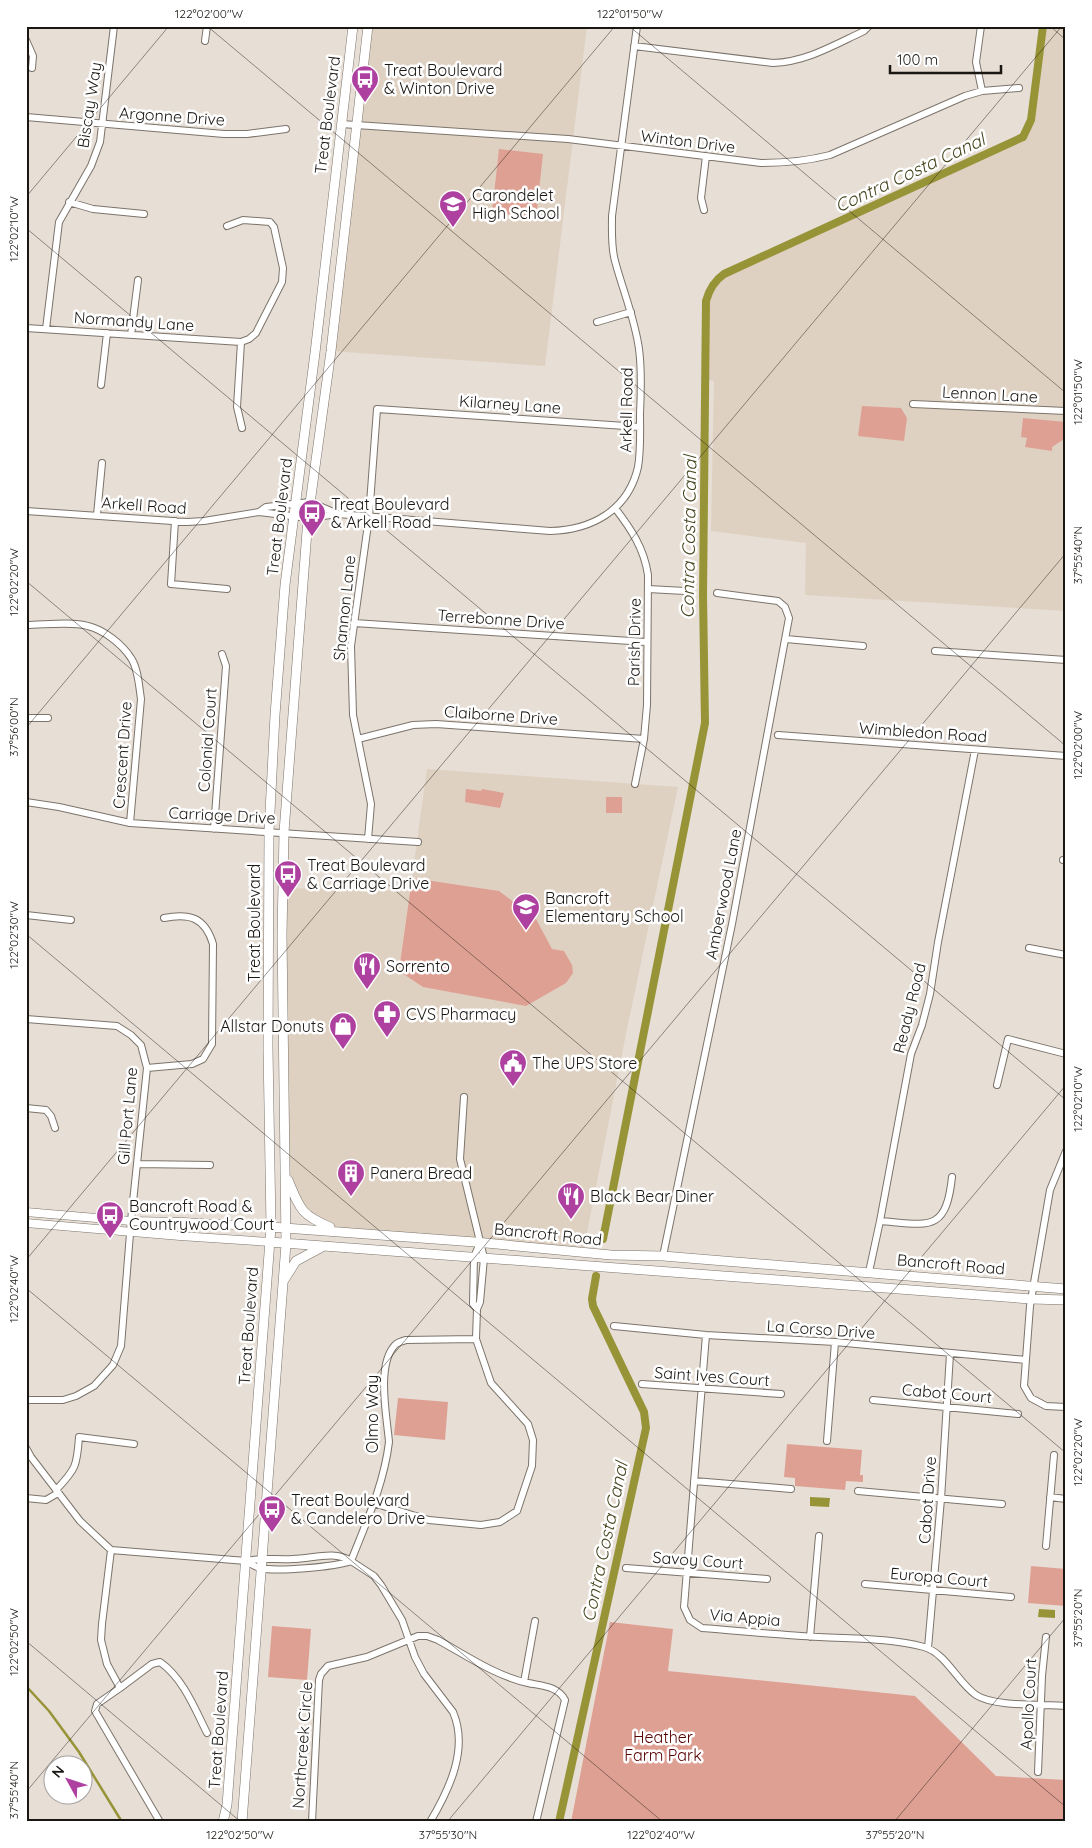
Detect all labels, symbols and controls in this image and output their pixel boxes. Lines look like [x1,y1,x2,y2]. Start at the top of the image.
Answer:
text: 122°02'00"W [175,6,244,21]
text: 122°01'50"W [597,6,663,21]
scale bar [890,42,1001,74]
text: 100 m [897,50,938,69]
street label: Treat Boulevard [310,55,344,175]
place label: Treat Boulevard & Winton Drive [384,60,502,98]
street label: Biscay Way [72,61,106,149]
bus stop icon: Treat Boulevard & Winton Drive [350,64,380,103]
street label: Argonne Drive [118,102,226,130]
street label: Winton Drive [640,125,736,157]
water label: Contra Costa Canal [831,127,990,217]
place label: Carondelet High School [472,185,560,223]
school or university icon: Carondelet High School [438,189,468,228]
text: 122°02'10"W [6,196,21,262]
street label: Normandy Lane [73,307,195,335]
text: 122°01'50"W [1070,359,1085,425]
street label: Arkell Road [615,367,637,453]
street label: Lennon Lane [942,382,1038,406]
street label: Kilarney Lane [458,390,562,418]
water label: Contra Costa Canal [676,454,701,619]
street label: Treat Boulevard [262,457,296,577]
street label: Arkell Road [101,492,187,518]
place label: Treat Boulevard & Arkell Road [331,494,449,532]
bus stop icon: Treat Boulevard & Arkell Road [297,498,327,537]
text: 37°55'40"N [1070,526,1085,584]
text: 122°02'20"W [6,548,21,616]
street label: Shannon Lane [329,554,359,662]
street label: Parish Drive [623,598,645,686]
street label: Terrebonne Drive [437,605,565,633]
street label: Colonial Court [193,687,221,793]
text: 37°56'00"N [6,697,21,757]
street label: Crescent Drive [108,701,136,809]
street label: Claiborne Drive [443,701,559,729]
text: 122°02'00"W [1070,710,1085,779]
street label: Wimbledon Road [858,718,988,746]
street label: Carriage Drive [168,802,276,828]
street label: Amberwood Lane [701,827,745,961]
place label: Treat Boulevard & Carriage Drive [307,855,429,893]
bus stop icon: Treat Boulevard & Carriage Drive [273,859,303,898]
street label: Treat Boulevard [244,864,264,982]
place label: Bancroft Elementary School [545,888,684,926]
school or university icon: Bancroft Elementary School [511,892,541,931]
text: 122°02'30"W [6,901,21,969]
restaurant icon: Sorrento [352,951,382,990]
place label: Sorrento [386,956,450,976]
street label: Ready Road [888,961,930,1055]
pharmacy icon: CVS Pharmacy [372,999,402,1038]
place label: CVS Pharmacy [406,1004,516,1024]
shop icon: Allstar Donuts [328,1011,358,1050]
place label: Allstar Donuts [220,1016,324,1036]
public building icon: The UPS Store [498,1048,528,1087]
place label: The UPS Store [532,1053,637,1073]
street label: Gill Port Lane [113,1066,141,1166]
text: 122°02'10"W [1070,1066,1085,1132]
building icon: Panera Bread [336,1158,366,1197]
place label: Panera Bread [370,1163,472,1183]
restaurant icon: Black Bear Diner [556,1181,586,1220]
place label: Black Bear Diner [590,1186,714,1206]
place label: Bancroft Road & Countrywood Court [129,1196,274,1234]
bus stop icon: Bancroft Road & Countrywood Court [95,1200,125,1239]
street label: Bancroft Road [493,1218,603,1250]
street label: Bancroft Road [896,1249,1006,1279]
text: 122°02'40"W [6,1255,21,1323]
street label: Treat Boulevard [234,1266,262,1386]
street label: La Corso Drive [766,1315,876,1343]
street label: Saint Ives Court [654,1362,770,1390]
street label: Olmo Way [362,1375,382,1453]
street label: Cabot Court [901,1379,993,1407]
text: 122°02'20"W [1070,1418,1085,1486]
street label: Cabot Drive [914,1456,940,1544]
water label: Contra Costa Canal [576,1458,633,1624]
place label: Treat Boulevard & Candelero Drive [291,1490,425,1528]
bus stop icon: Treat Boulevard & Candelero Drive [257,1494,287,1533]
street label: Savoy Court [652,1547,744,1573]
street label: Europa Court [889,1563,989,1591]
text: 37°55'20"N [1070,1589,1085,1647]
street label: Via Appia [709,1604,781,1630]
text: 122°02'50"W [6,1608,21,1676]
street label: Apollo Court [1016,1658,1040,1750]
street label: Treat Boulevard [204,1670,232,1790]
street label: Northcreek Circle [288,1681,316,1809]
park label: Heather Farm Park [624,1727,702,1765]
north arrow [42,1756,92,1806]
text: 37°55'40"N [6,1761,21,1819]
text: N [48,1762,68,1781]
text: 122°02'50"W [206,1827,274,1842]
text: 37°55'30"N [419,1827,477,1842]
text: 122°02'40"W [627,1827,695,1842]
text: 37°55'20"N [866,1827,924,1842]

